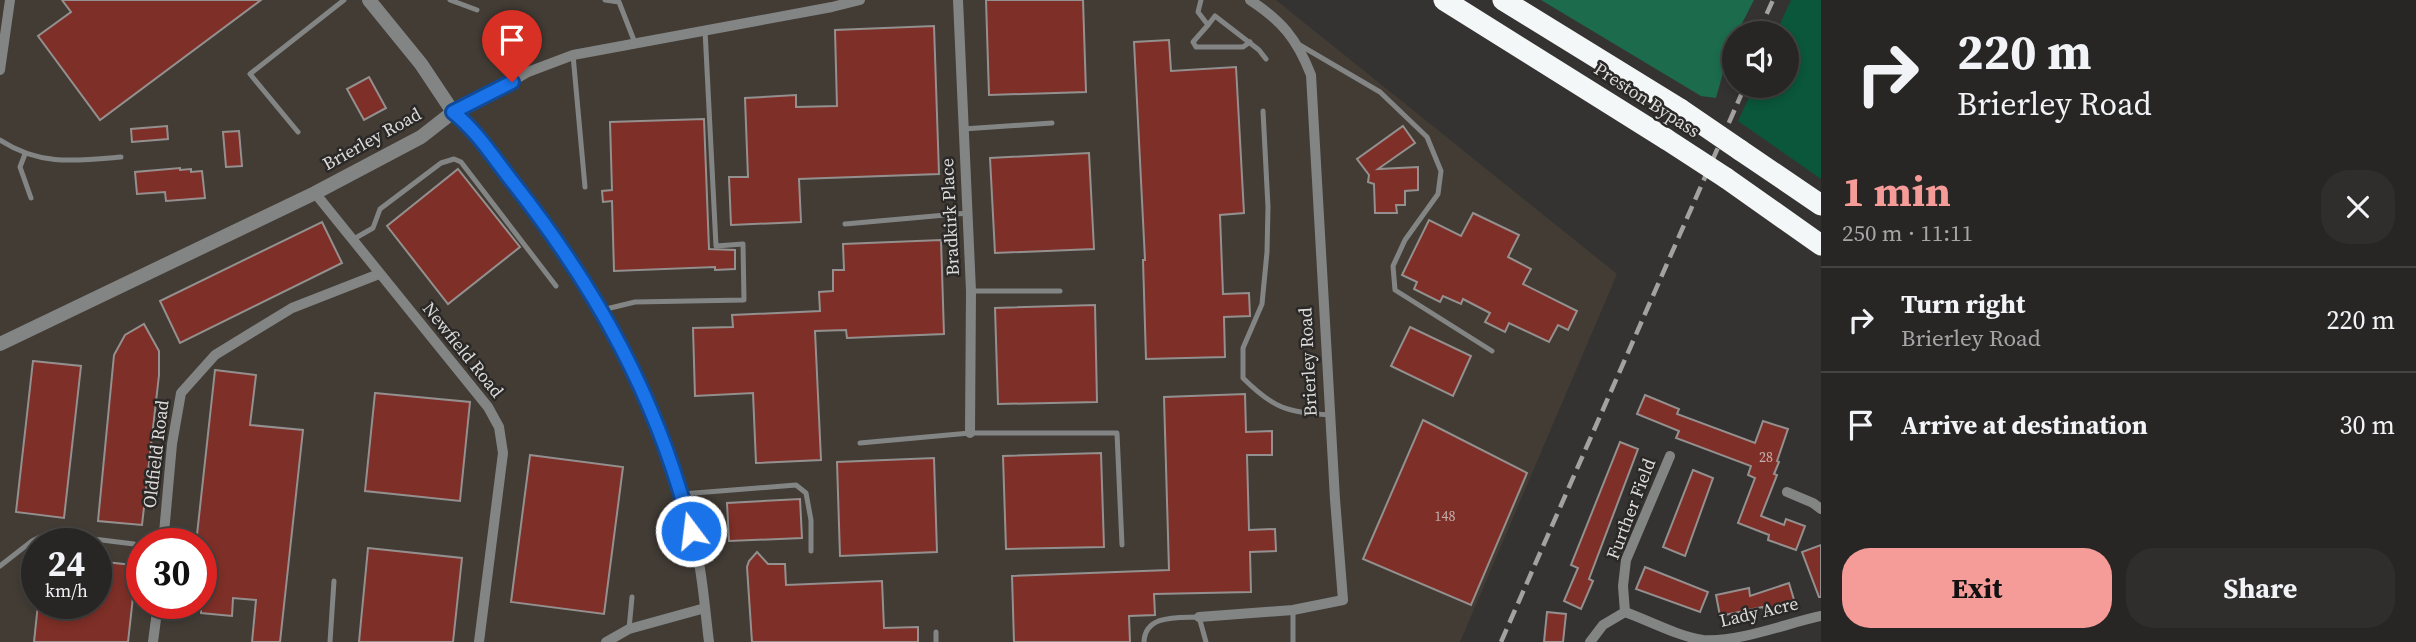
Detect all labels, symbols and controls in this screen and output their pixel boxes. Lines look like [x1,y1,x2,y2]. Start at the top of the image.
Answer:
pin [482,10,542,82]
text: 220 m [1957,18,2092,85]
icon: arrive [493,21,531,59]
map controls [1722,21,1799,98]
button: sound [1722,21,1799,98]
icon: right [1842,28,1933,119]
street label: Preston Bypass [1590,56,1705,143]
text: Brierley Road [1957,82,2152,126]
street label: Brierley Road [318,101,426,176]
street label: Bradkirk Place [934,158,965,276]
text: 1 min [1842,162,1951,220]
button: close [2321,170,2395,244]
text: 250 m · 11:11 [1842,217,1973,249]
text: Turn right [1901,286,2025,322]
street label: Newfield Road [417,297,510,403]
icon: right [1842,301,1880,339]
text: 220 m [2327,302,2395,338]
street label: Brierley Road [1292,307,1323,417]
text: Brierley Road [1901,322,2041,354]
street label: Oldfield Road [136,398,175,509]
icon: arrive [1842,406,1880,444]
text: Arrive at destination [1901,407,2148,443]
text: 30 m [2340,407,2395,443]
house number: 28 [1759,447,1773,467]
street label: Further Field [1600,455,1661,563]
position arrow [654,494,728,568]
house number: 148 [1435,506,1456,526]
speed limit sign: 30 [126,528,217,619]
text: 24 [48,540,85,588]
button: Exit [1842,548,2112,628]
button: Share [2126,548,2395,628]
text: km/h [45,578,88,603]
street label: Lady Acre [1717,590,1801,633]

